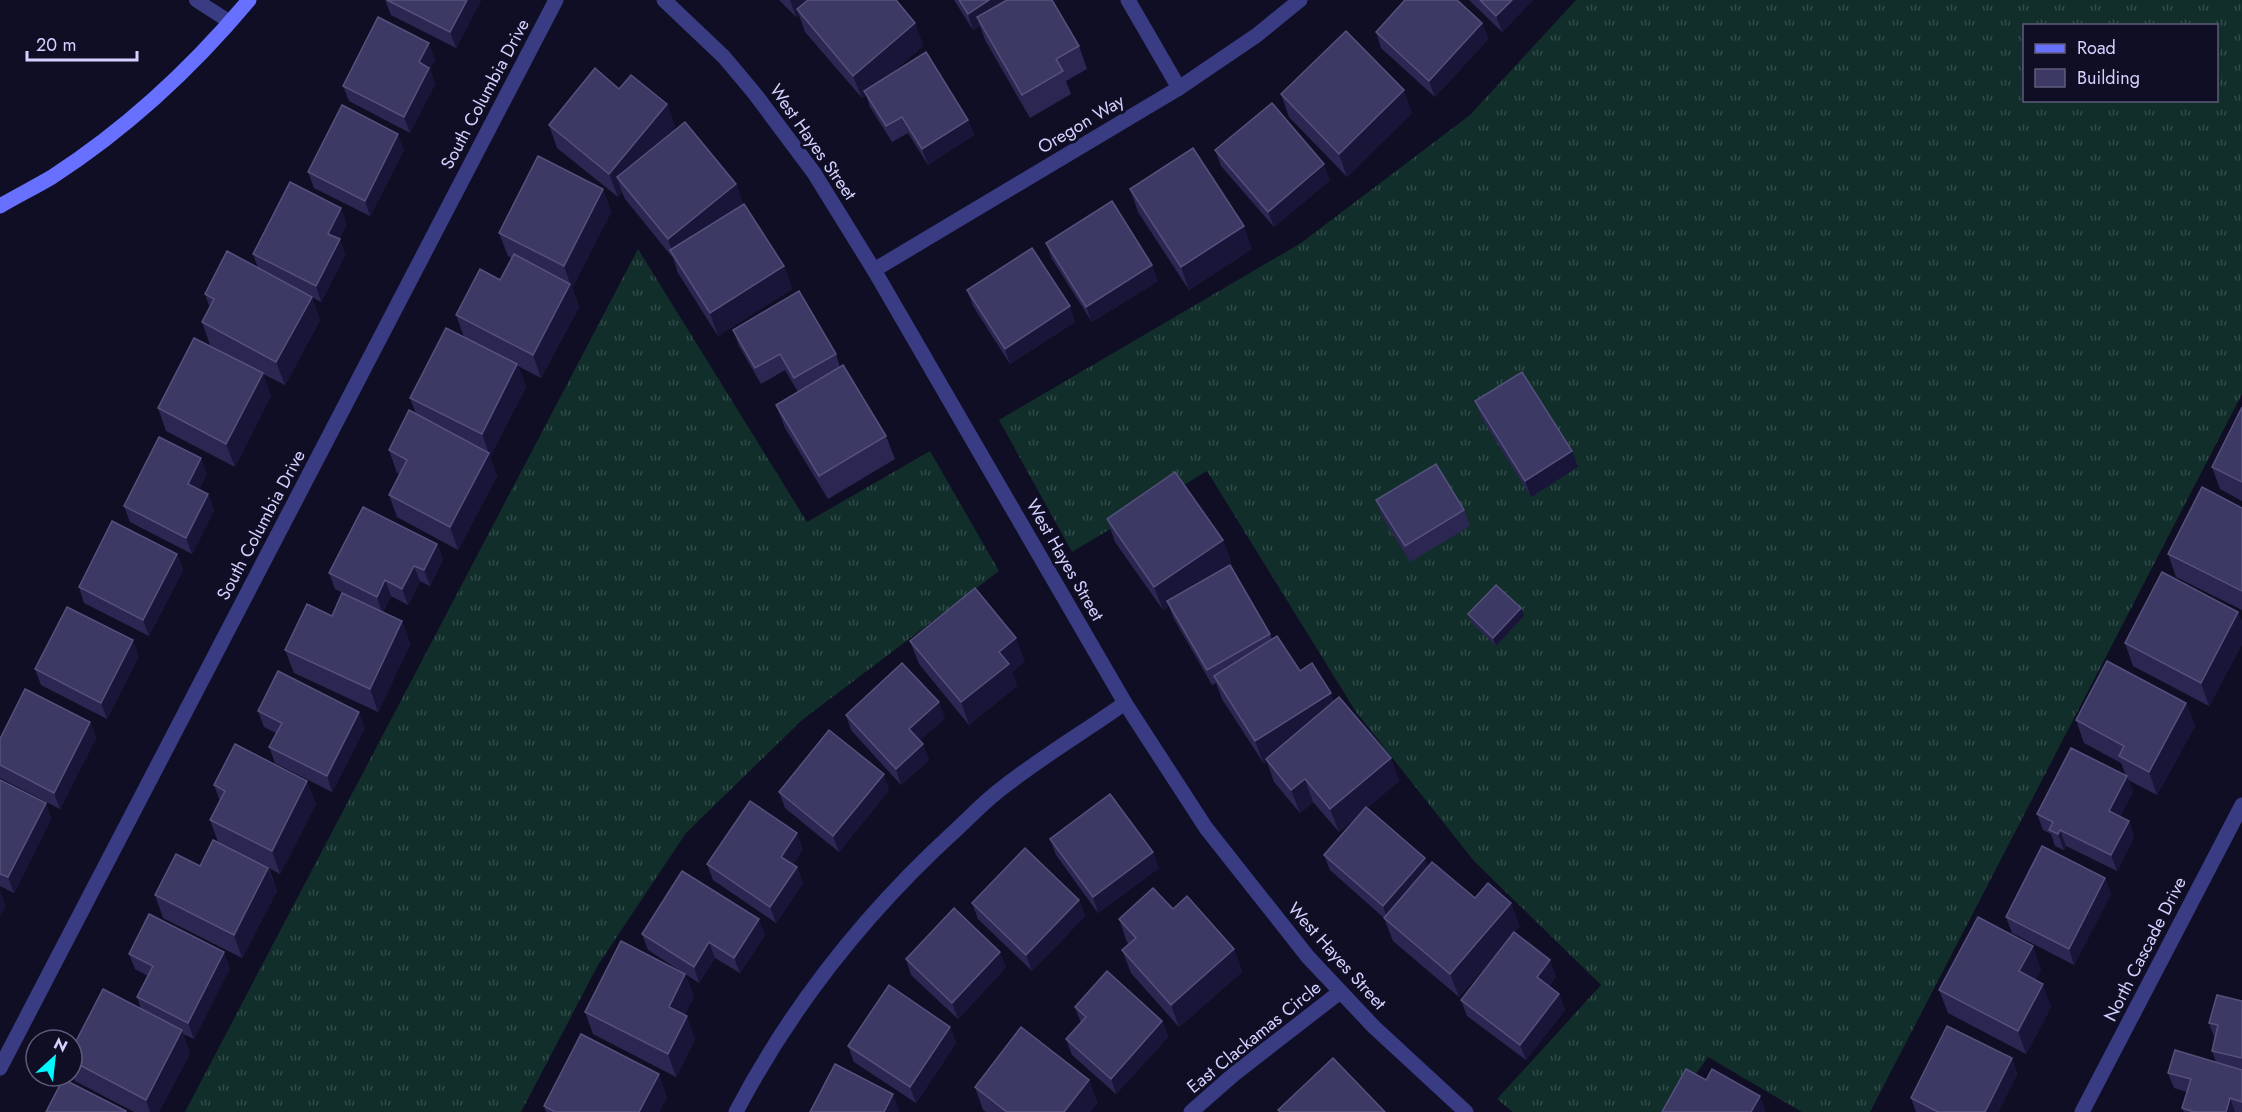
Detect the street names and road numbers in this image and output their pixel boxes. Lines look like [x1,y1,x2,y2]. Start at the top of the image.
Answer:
street label: South Columbia Drive [434,14,536,174]
street label: West Hayes Street [763,79,863,206]
street label: Oregon Way [1033,88,1129,160]
street label: South Columbia Drive [210,445,312,605]
street label: West Hayes Street [1020,494,1111,626]
street label: North Cascade Drive [2097,872,2193,1026]
street label: West Hayes Street [1282,897,1393,1016]
street label: East Clackamas Circle [1181,975,1327,1099]

